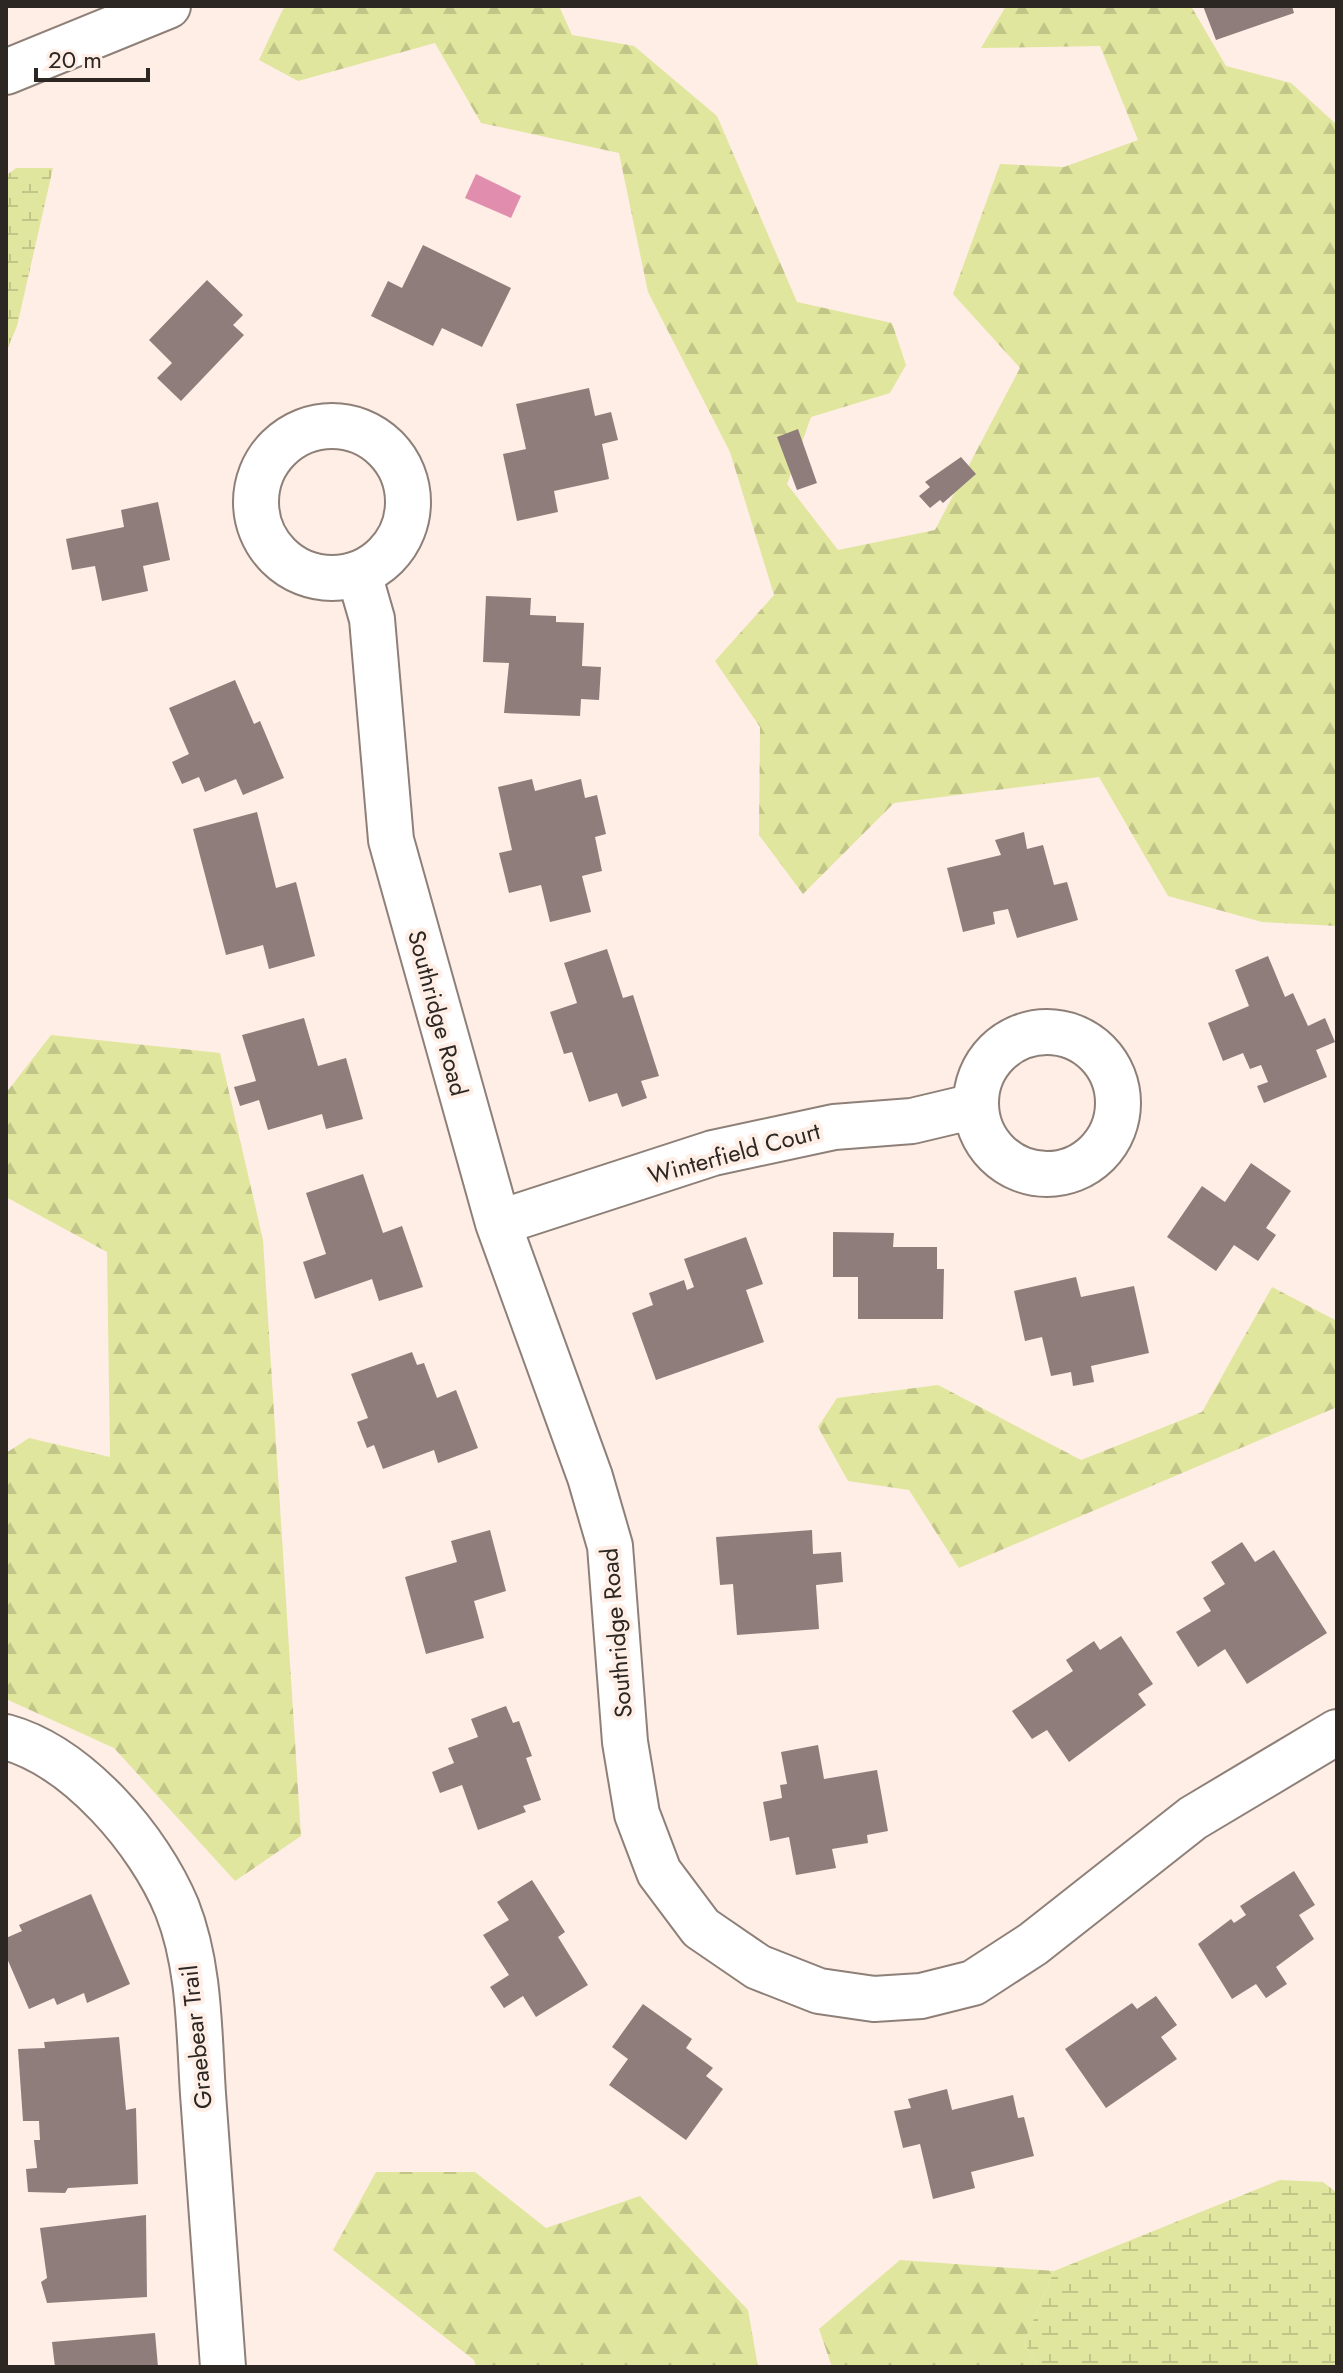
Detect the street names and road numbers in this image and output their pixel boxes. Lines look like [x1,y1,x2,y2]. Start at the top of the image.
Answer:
street label: Southridge Road [399,926,477,1100]
street label: Winterfield Court [644,1113,824,1193]
street label: Southridge Road [591,1547,641,1719]
street label: Graebear Trail [171,1963,221,2111]

